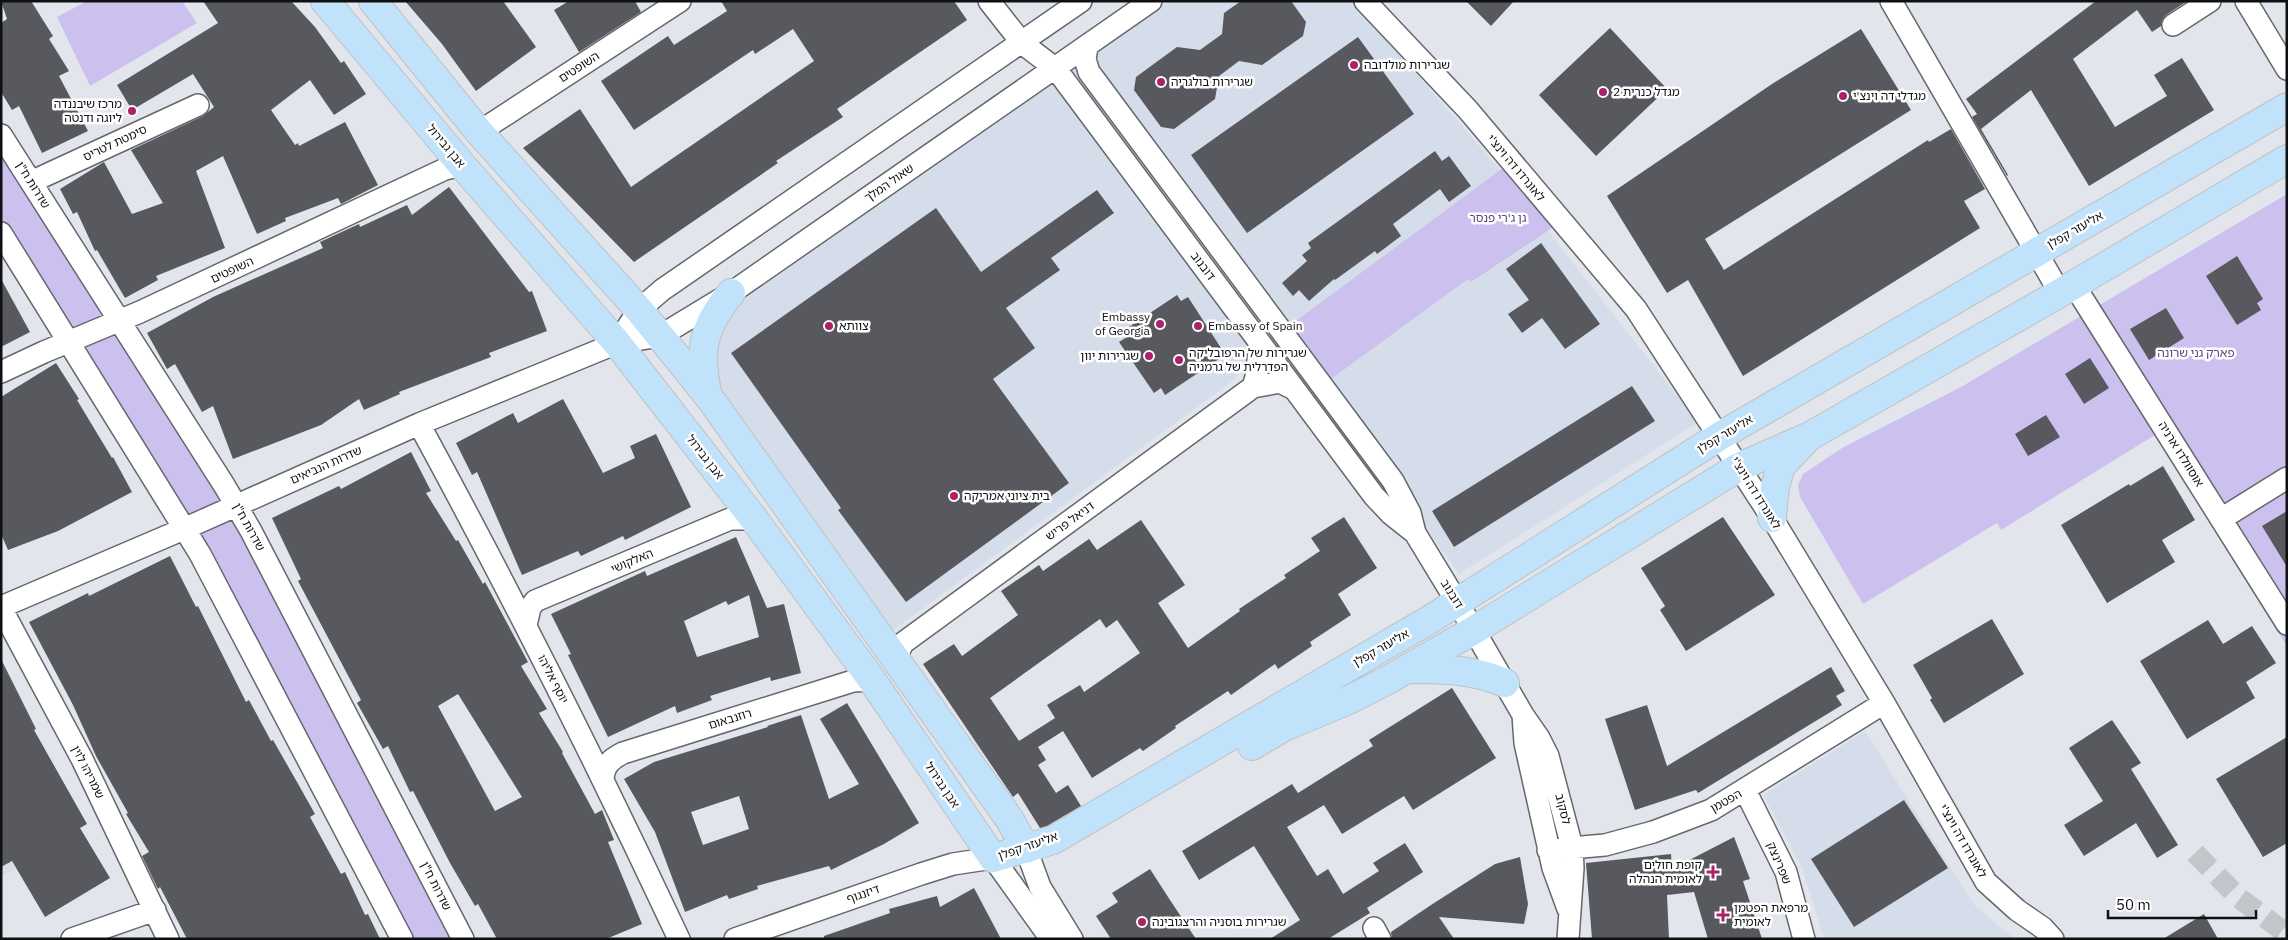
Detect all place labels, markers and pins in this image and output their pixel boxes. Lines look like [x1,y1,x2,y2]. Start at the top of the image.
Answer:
place label: שגרירות מולדובה [1364,57,1450,72]
marker: שגרירות מולדובה [1348,59,1360,71]
place label: שגרירות בולגריה [1171,74,1253,89]
marker: שגרירות בולגריה [1155,76,1167,88]
place label: מגדל כנרית 2 [1613,84,1680,99]
marker: מגדל כנרית 2 [1597,86,1609,98]
place label: מגדלי דה וינצ'י [1853,88,1926,103]
marker: מגדלי דה וינצ'י [1837,90,1849,102]
place label: מרכז שיבננדה ליוגה ודנטה [54,96,122,125]
marker: מרכז שיבננדה ליוגה ודנטה [126,105,138,117]
place label: Embassy of Georgia [1095,309,1151,338]
place label: צוותא [839,318,869,333]
marker: Embassy of Georgia [1154,318,1166,330]
place label: Embassy of Spain [1208,318,1303,333]
marker: צוותא [823,320,835,332]
marker: Embassy of Spain [1192,320,1204,332]
place label: שגרירות של הרפובליקה הפדרלית של גרמניה [1189,345,1307,374]
place label: שגרירות יוון [1081,348,1139,363]
marker: שגרירות יוון [1143,350,1155,362]
marker: שגרירות של הרפובליקה הפדרלית של גרמניה [1173,354,1185,366]
place label: בית ציוני אמריקה [964,488,1050,503]
marker: בית ציוני אמריקה [948,490,960,502]
place label: קופת חולים לאומית הנהלה [1629,857,1702,886]
marker: קופת חולים לאומית הנהלה [1706,865,1720,879]
place label: מרפאת הפטמן לאומית [1734,900,1808,929]
marker: מרפאת הפטמן לאומית [1716,908,1730,922]
place label: שגרירות בוסניה והרצגובינה [1152,914,1287,929]
marker: שגרירות בוסניה והרצגובינה [1136,916,1148,928]

